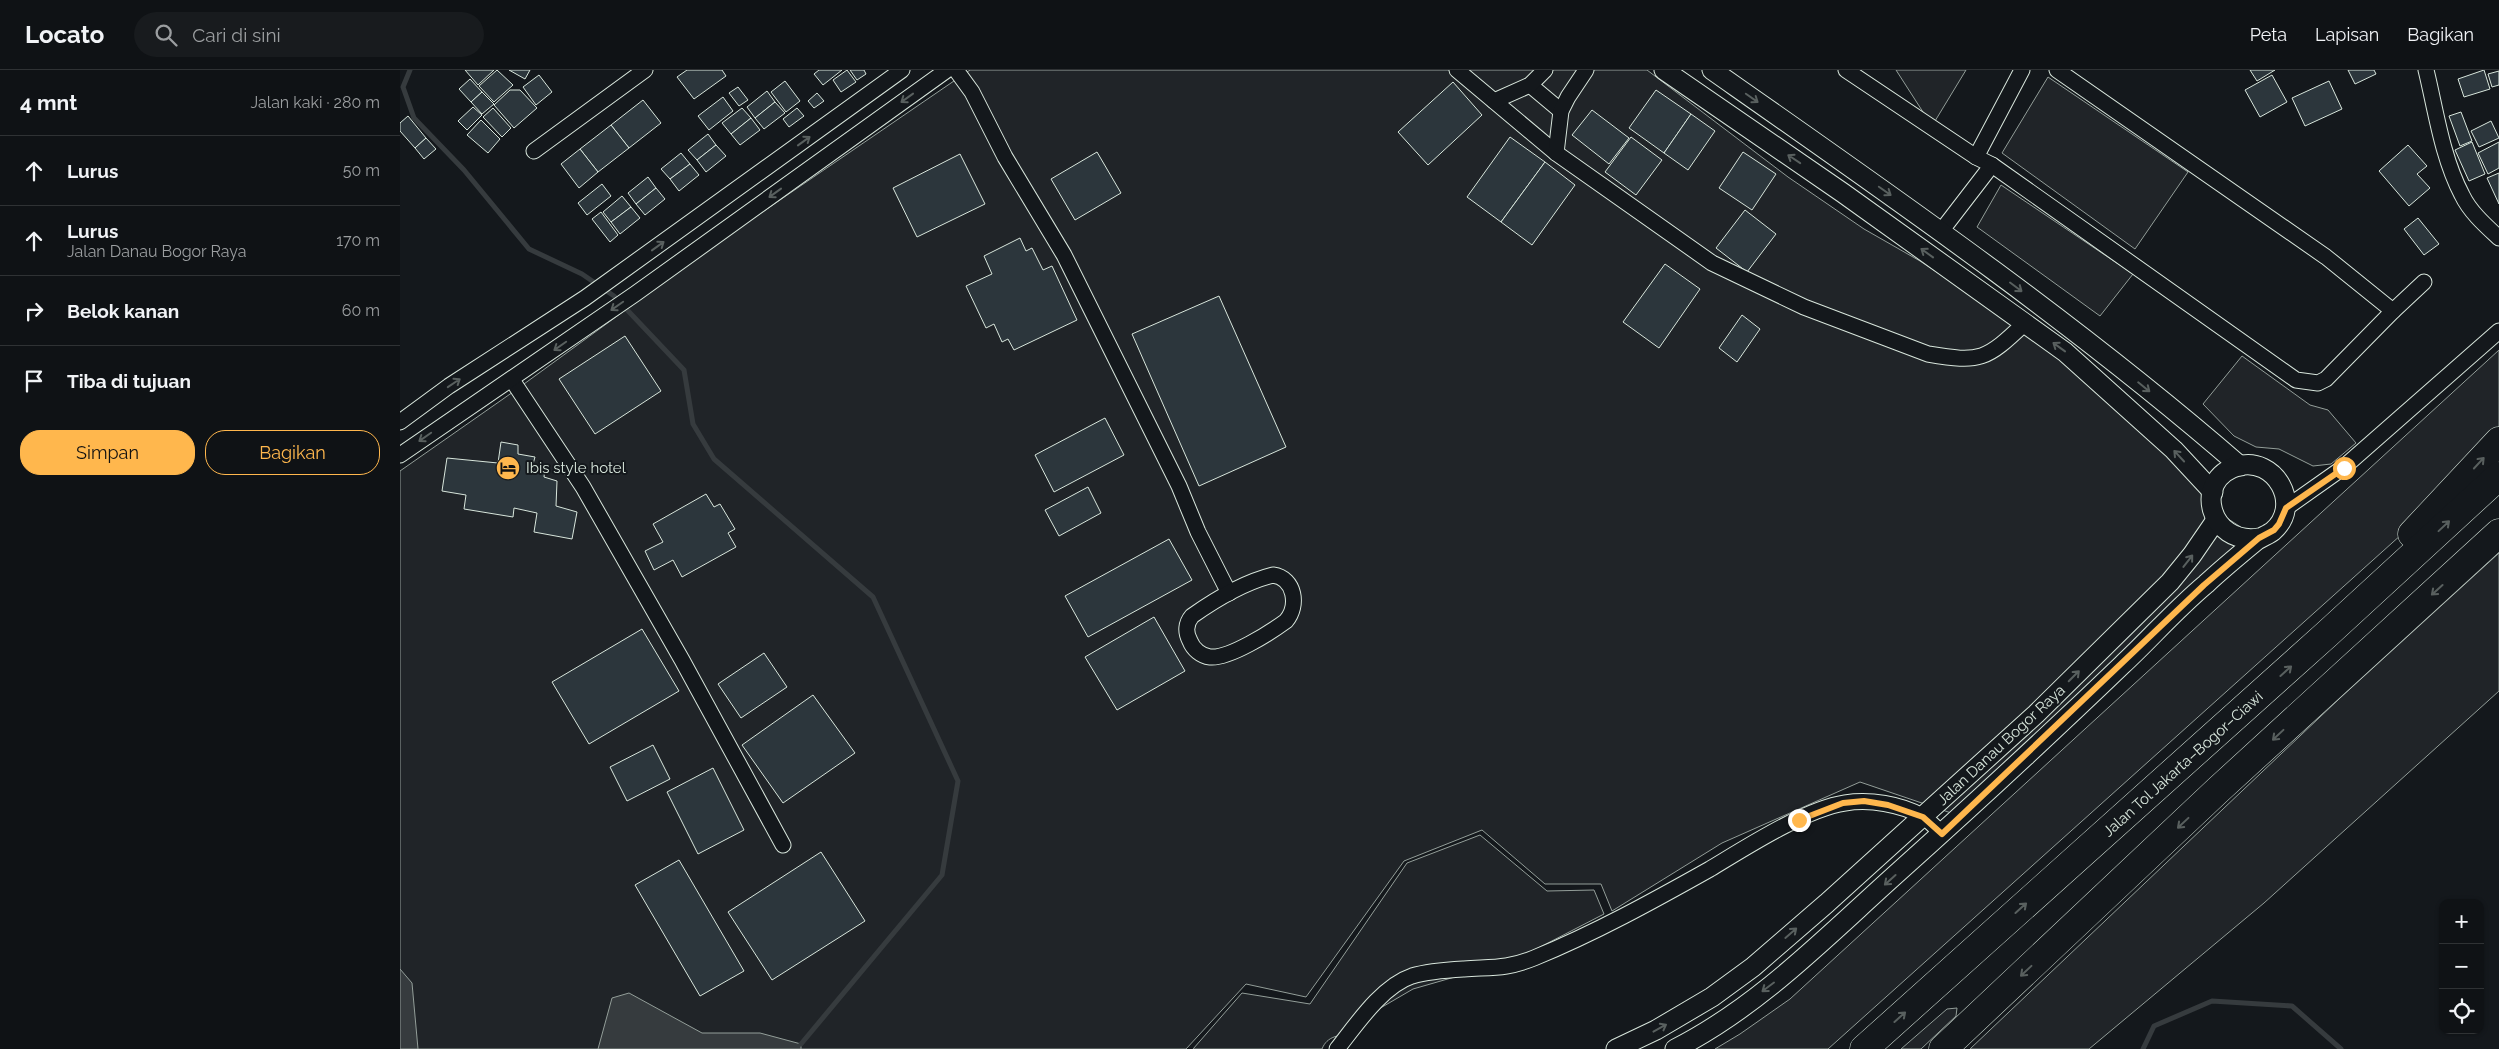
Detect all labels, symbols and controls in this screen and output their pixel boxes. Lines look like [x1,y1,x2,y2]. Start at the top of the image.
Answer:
search box [134,12,484,57]
text: Locato [25,20,104,49]
icon: search [152,21,180,49]
text: Cari di sini [192,24,281,46]
text: Peta [2250,24,2287,45]
text: Lapisan [2315,24,2379,45]
text: Bagikan [2407,24,2474,45]
text: 4 mnt [20,90,77,115]
text: Jalan kaki · 280 m [251,93,380,112]
one-way arrow [901,93,915,104]
one-way arrow [1745,93,1759,103]
one-way arrow [797,135,810,146]
one-way arrow [1787,154,1801,164]
icon: ahead [20,157,48,185]
text: Lurus [67,160,118,182]
text: 50 m [343,161,380,180]
one-way arrow [1878,186,1892,196]
one-way arrow [769,188,783,198]
text: Lurus [67,220,118,242]
icon: ahead [20,227,48,255]
text: 170 m [336,231,380,250]
one-way arrow [651,241,665,251]
text: Jalan Danau Bogor Raya [67,242,246,261]
one-way arrow [1920,248,1934,258]
one-way arrow [2009,282,2022,293]
icon: right [20,297,48,325]
text: Belok kanan [67,300,179,322]
text: 60 m [342,301,380,320]
one-way arrow [611,301,625,311]
one-way arrow [553,341,567,351]
one-way arrow [2053,342,2066,353]
icon: arrive [20,367,48,395]
text: Tiba di tujuan [67,370,191,392]
one-way arrow [446,378,460,388]
one-way arrow [2137,382,2150,393]
button: Simpan [20,430,195,475]
button: Bagikan [205,430,380,475]
one-way arrow [419,432,433,442]
one-way arrow [2174,450,2185,463]
hotel icon: Ibis style hotel [495,455,521,481]
one-way arrow [2473,456,2485,469]
route start [2333,457,2356,480]
place label: Ibis style hotel [526,459,627,477]
one-way arrow [2438,520,2451,532]
one-way arrow [2183,554,2194,567]
one-way arrow [2430,584,2443,595]
one-way arrow [2279,665,2292,677]
one-way arrow [2068,670,2081,682]
street label: Jalan Danau Bogor Raya [1933,681,2069,809]
street label: Jalan Tol Jakarta–Bogor–Ciawi [2099,687,2267,841]
one-way arrow [2272,729,2285,741]
route end [1788,809,1811,832]
one-way arrow [2177,817,2189,829]
one-way arrow [1883,874,1896,885]
map controls [2439,899,2484,1034]
button: + [2439,899,2484,944]
one-way arrow [2015,902,2028,914]
one-way arrow [1785,928,1798,939]
button: − [2439,944,2484,989]
one-way arrow [2020,965,2033,977]
one-way arrow [1762,981,1775,992]
button: locate [2439,989,2484,1034]
one-way arrow [1894,1011,1907,1022]
one-way arrow [1652,1023,1667,1033]

